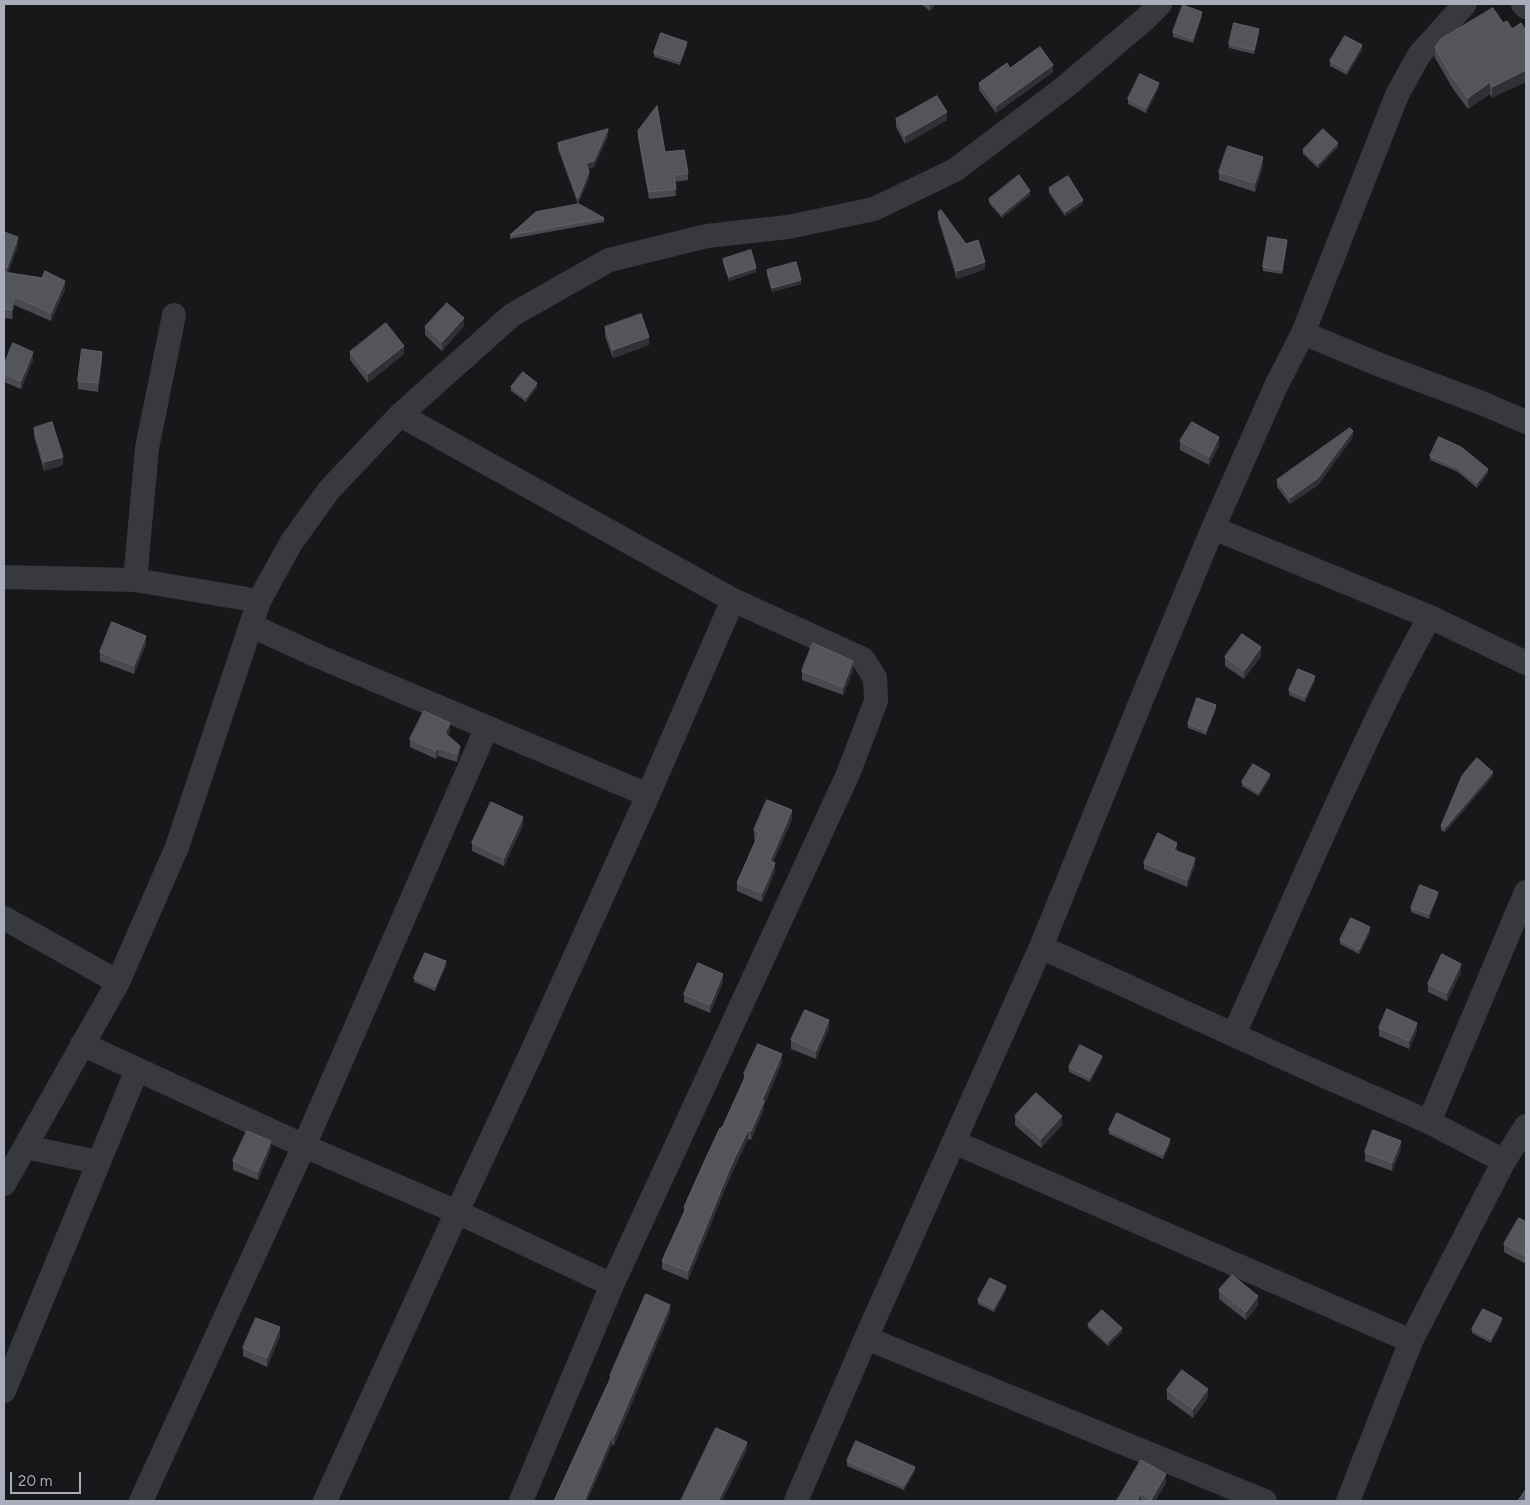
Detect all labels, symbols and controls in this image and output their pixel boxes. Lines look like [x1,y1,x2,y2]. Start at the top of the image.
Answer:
scale bar [12,1462,84,1494]
text: 20 m [18,1472,52,1490]

